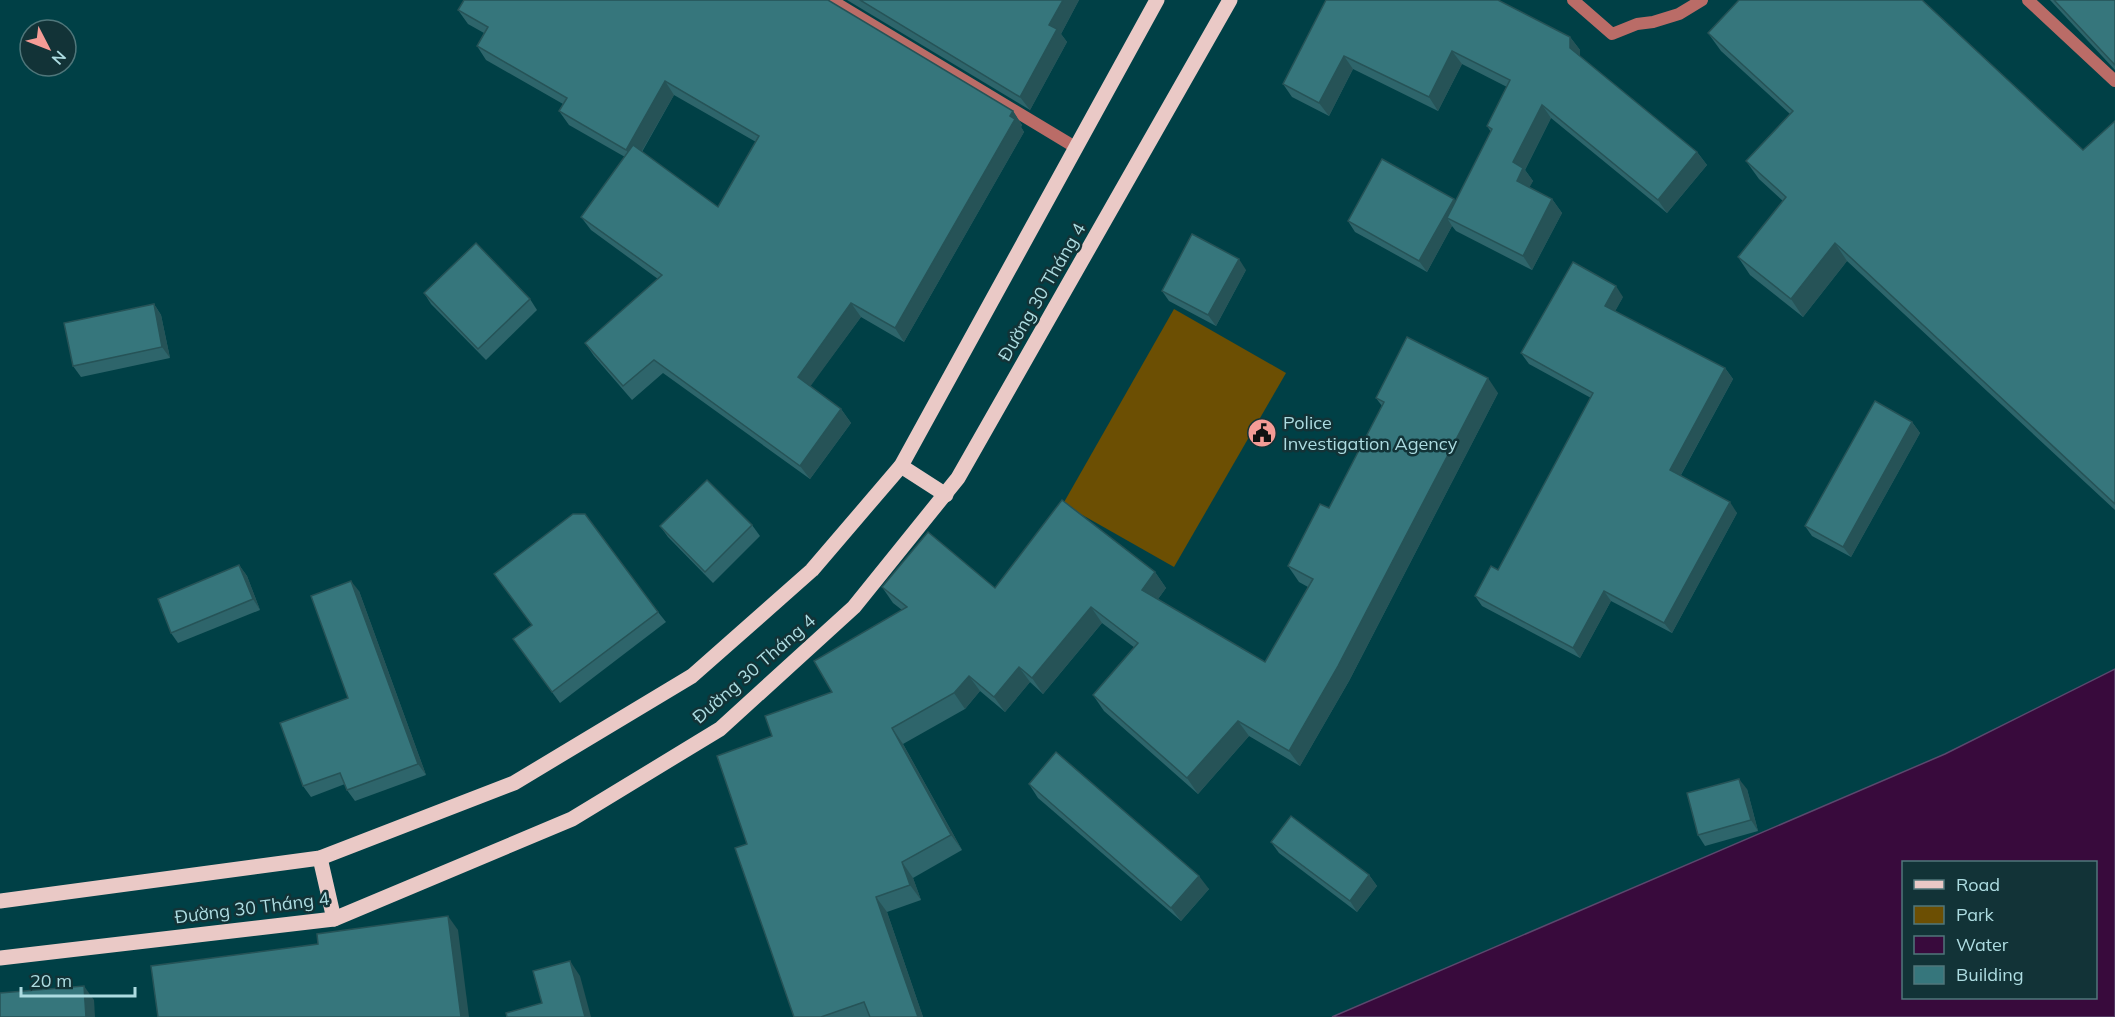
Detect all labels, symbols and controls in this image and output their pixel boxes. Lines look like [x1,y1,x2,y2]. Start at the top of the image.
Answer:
north arrow [18,18,78,78]
text: N [48,47,71,69]
street label: Đường 30 Tháng 4 [993,218,1091,365]
place label: Police Investigation Agency [1283,411,1458,455]
public building icon: Police Investigation Agency [1246,417,1278,449]
street label: Đường 30 Tháng 4 [687,609,820,728]
legend [1902,861,2097,999]
text: Road [1956,873,2000,896]
street label: Đường 30 Tháng 4 [173,887,331,928]
text: Park [1956,903,1995,926]
text: Water [1956,933,2009,956]
scale bar [21,960,135,998]
text: Building [1956,963,2024,986]
text: 20 m [30,969,72,992]

